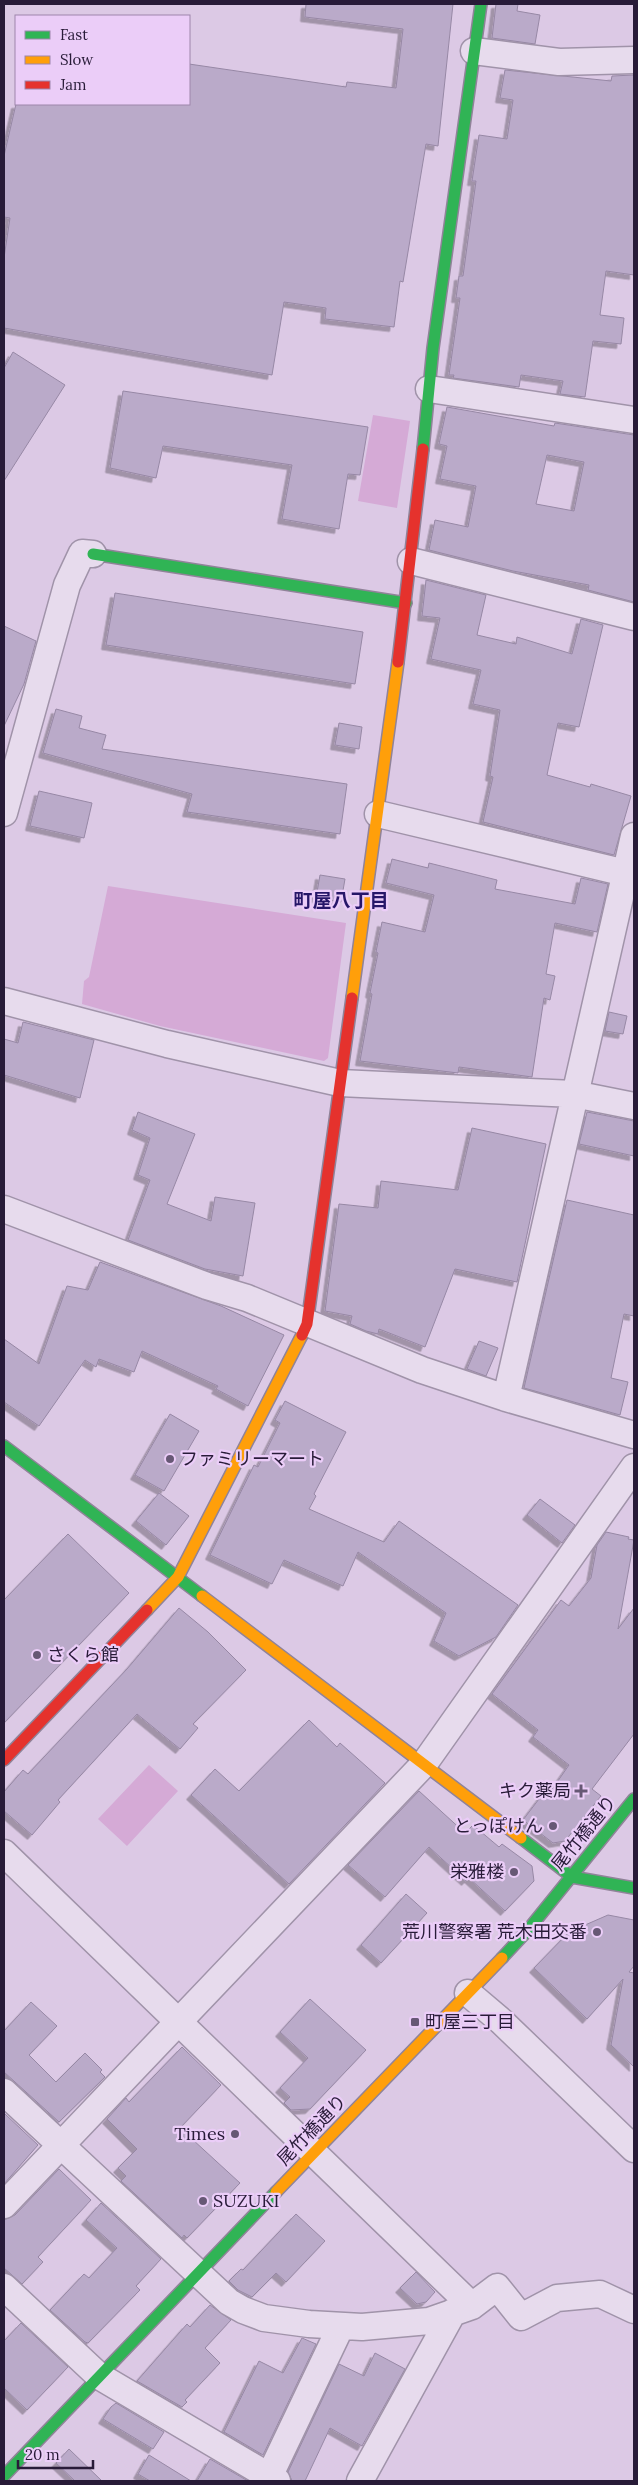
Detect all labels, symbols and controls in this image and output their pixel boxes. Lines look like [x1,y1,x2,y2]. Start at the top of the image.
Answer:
legend [15,15,190,105]
text: Fast [60,25,88,44]
text: Slow [60,50,93,69]
text: Jam [59,75,87,94]
district label: 町屋八丁目 [293,888,389,912]
place label: ファミリーマート [180,1447,324,1470]
marker: ファミリーマート [164,1453,176,1465]
place label: さくら館 [47,1643,119,1666]
marker: さくら館 [31,1649,43,1661]
place label: キク薬局 [499,1779,571,1802]
marker: キク薬局 [575,1785,587,1797]
street label: 尾竹橋通り [546,1790,621,1875]
place label: とっぽけん [454,1814,543,1837]
marker: とっぽけん [547,1820,559,1832]
place label: 栄雅楼 [450,1860,504,1883]
marker: 栄雅楼 [508,1866,520,1878]
place label: 荒川警察署 荒木田交番 [402,1920,587,1943]
marker: 荒川警察署 荒木田交番 [591,1926,603,1938]
place label: 町屋三丁目 [425,2010,515,2033]
marker: 町屋三丁目 [409,2016,421,2028]
street label: 尾竹橋通り [272,2089,351,2170]
place label: Times [174,2122,225,2145]
marker: Times [229,2128,241,2140]
place label: SUZUKI [213,2189,280,2212]
marker: SUZUKI [197,2195,209,2207]
scale bar [18,2438,92,2470]
text: 20 m [25,2445,60,2464]

